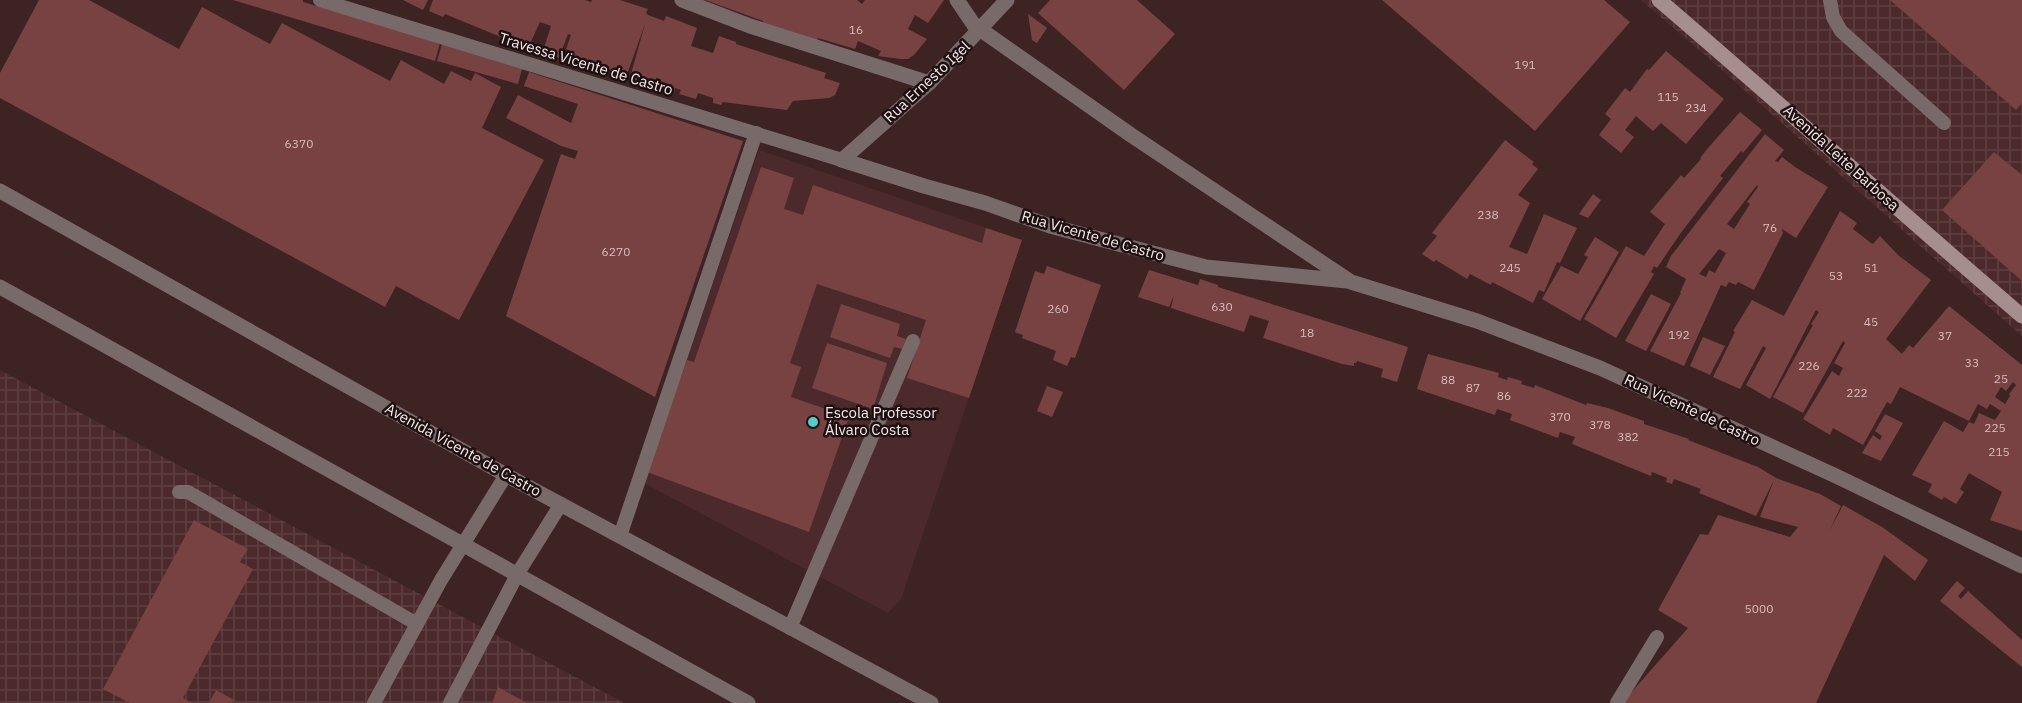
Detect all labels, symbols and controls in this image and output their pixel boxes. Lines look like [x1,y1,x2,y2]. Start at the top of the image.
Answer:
house number: 16 [849,22,863,37]
street label: Travessa Vicente de Castro [497,28,675,99]
street label: Rua Ernesto Igel [880,37,974,126]
house number: 191 [1514,57,1536,72]
house number: 115 [1657,89,1679,104]
house number: 234 [1685,100,1707,115]
street label: Avenida Leite Barbosa [1779,101,1903,215]
house number: 6370 [285,136,313,151]
street label: Rua Vicente de Castro [1019,206,1167,265]
house number: 238 [1477,207,1499,222]
house number: 76 [1763,220,1777,235]
house number: 6270 [602,244,630,259]
house number: 245 [1499,260,1521,275]
house number: 51 [1864,260,1878,275]
house number: 53 [1829,268,1843,283]
house number: 630 [1211,299,1233,314]
house number: 260 [1047,301,1069,316]
house number: 45 [1864,314,1878,329]
house number: 18 [1300,325,1314,340]
house number: 192 [1668,327,1690,342]
house number: 37 [1938,328,1952,343]
house number: 33 [1965,355,1979,370]
house number: 226 [1798,358,1820,373]
street label: Rua Vicente de Castro [1621,370,1763,449]
house number: 25 [1994,371,2008,386]
house number: 88 [1441,372,1455,387]
house number: 87 [1466,380,1480,395]
house number: 222 [1846,385,1868,400]
house number: 86 [1497,388,1511,403]
street label: Avenida Vicente de Castro [382,399,545,500]
place label: Escola Professor Álvaro Costa [825,403,937,439]
house number: 370 [1549,409,1571,424]
marker: Escola Professor Álvaro Costa [806,415,820,429]
house number: 378 [1589,417,1611,432]
house number: 225 [1984,420,2006,435]
house number: 382 [1617,429,1639,444]
house number: 215 [1988,444,2010,459]
house number: 5000 [1745,601,1773,616]

